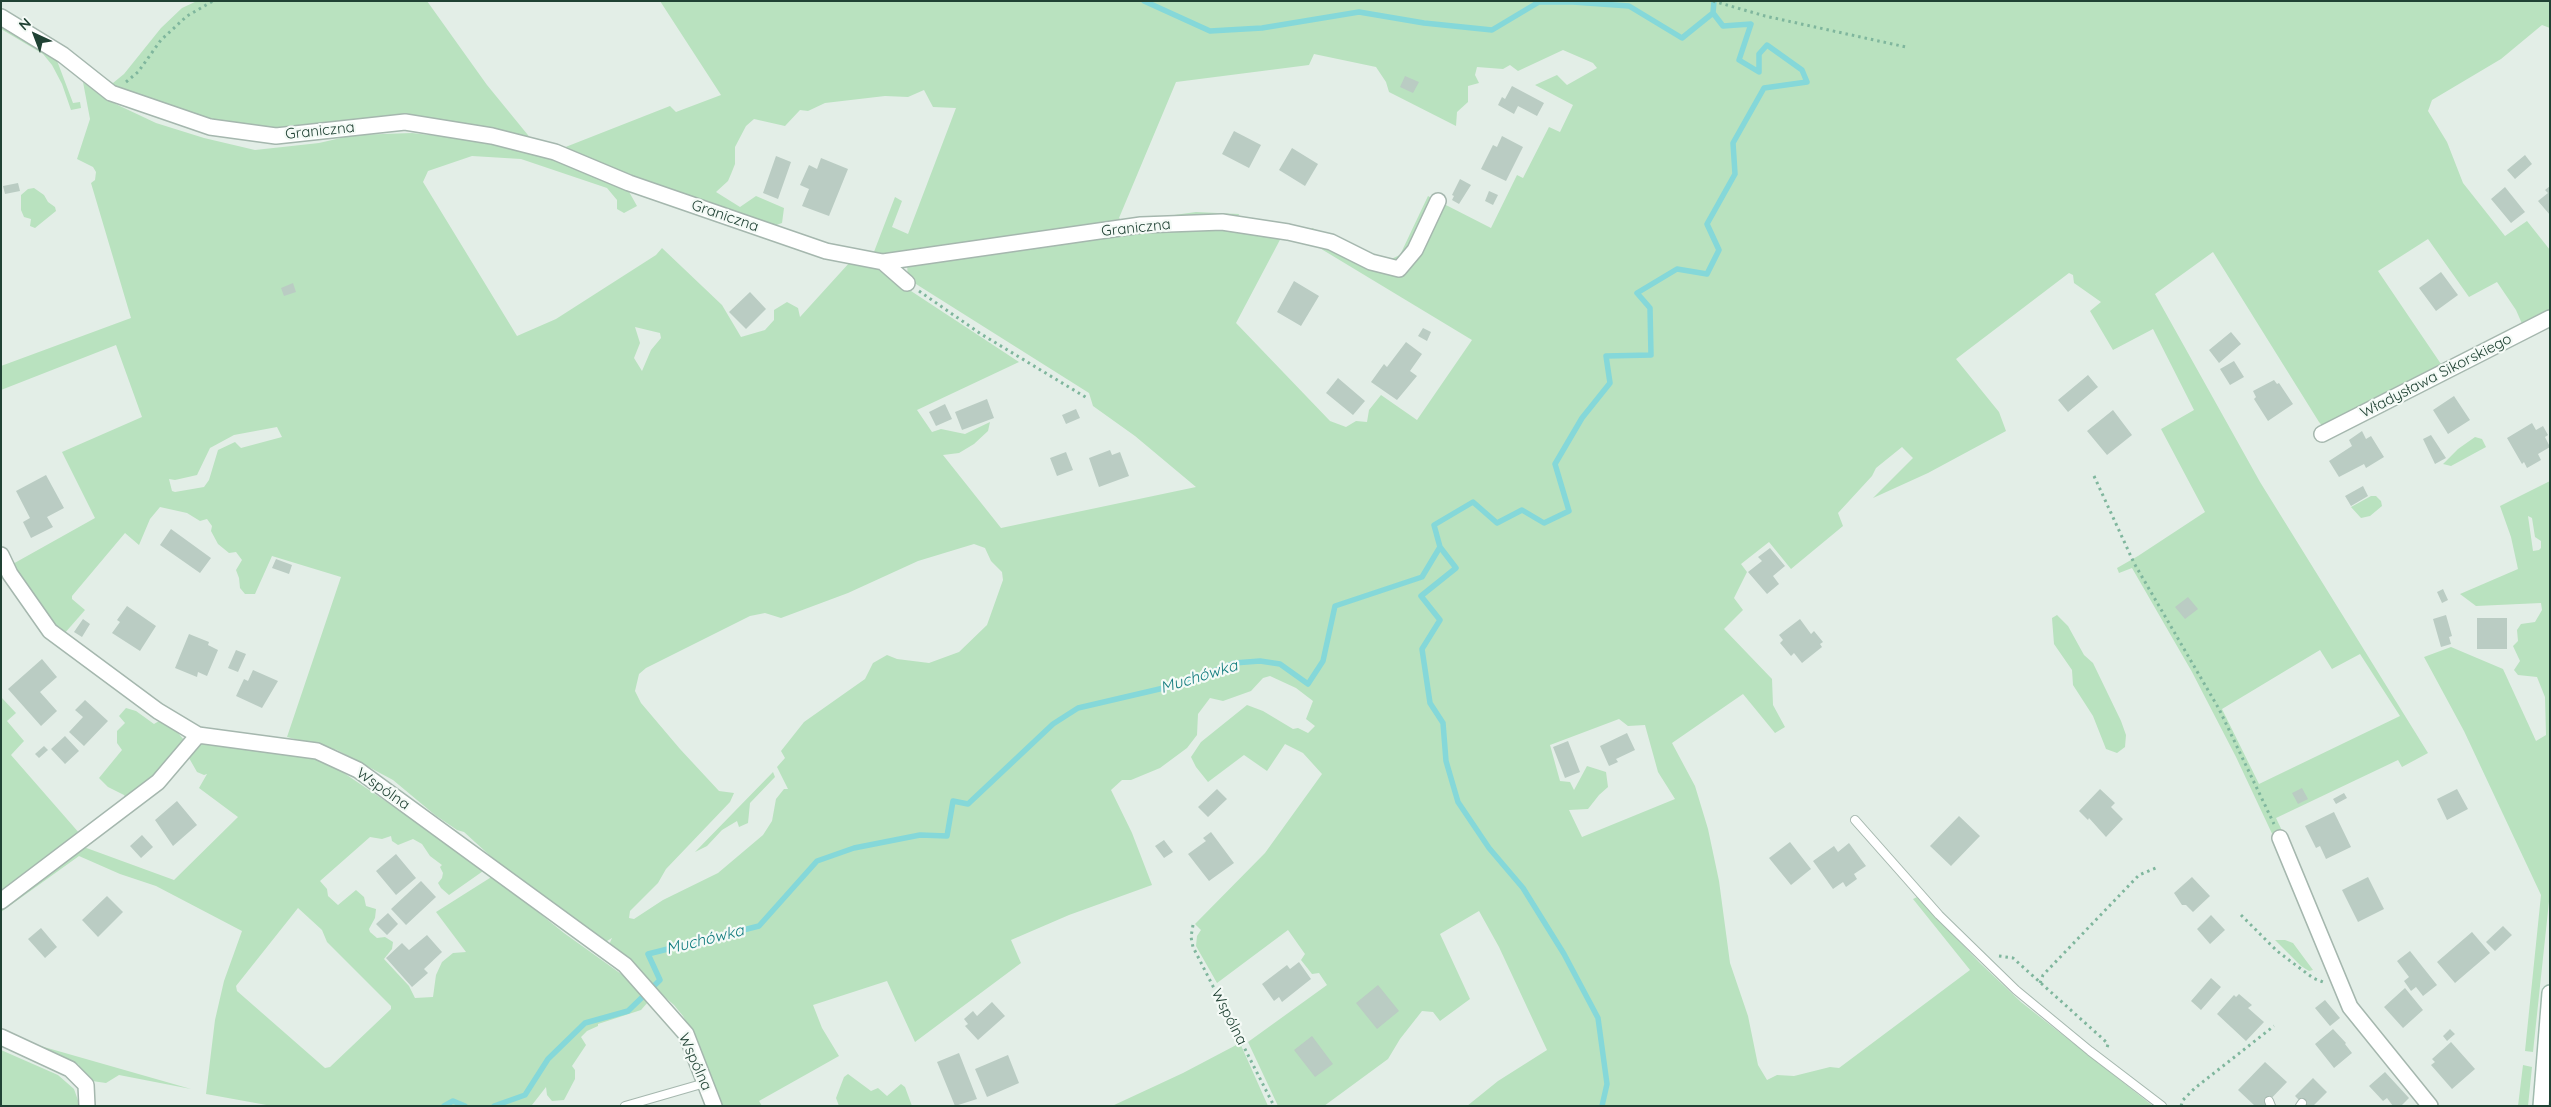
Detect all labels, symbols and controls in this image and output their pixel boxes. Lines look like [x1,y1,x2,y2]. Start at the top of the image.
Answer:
north arrow [10,10,60,60]
text: N [15,14,35,34]
street label: Graniczna [284,118,356,144]
street label: Graniczna [689,196,761,236]
street label: Graniczna [1100,215,1172,241]
street label: Władysława Sikorskiego [2357,330,2515,422]
water label: Muchówka [1158,656,1240,698]
street label: Wspólna [353,764,413,814]
water label: Muchówka [664,921,746,959]
street label: Wspólna [1207,986,1251,1048]
street label: Wspólna [674,1031,716,1093]

